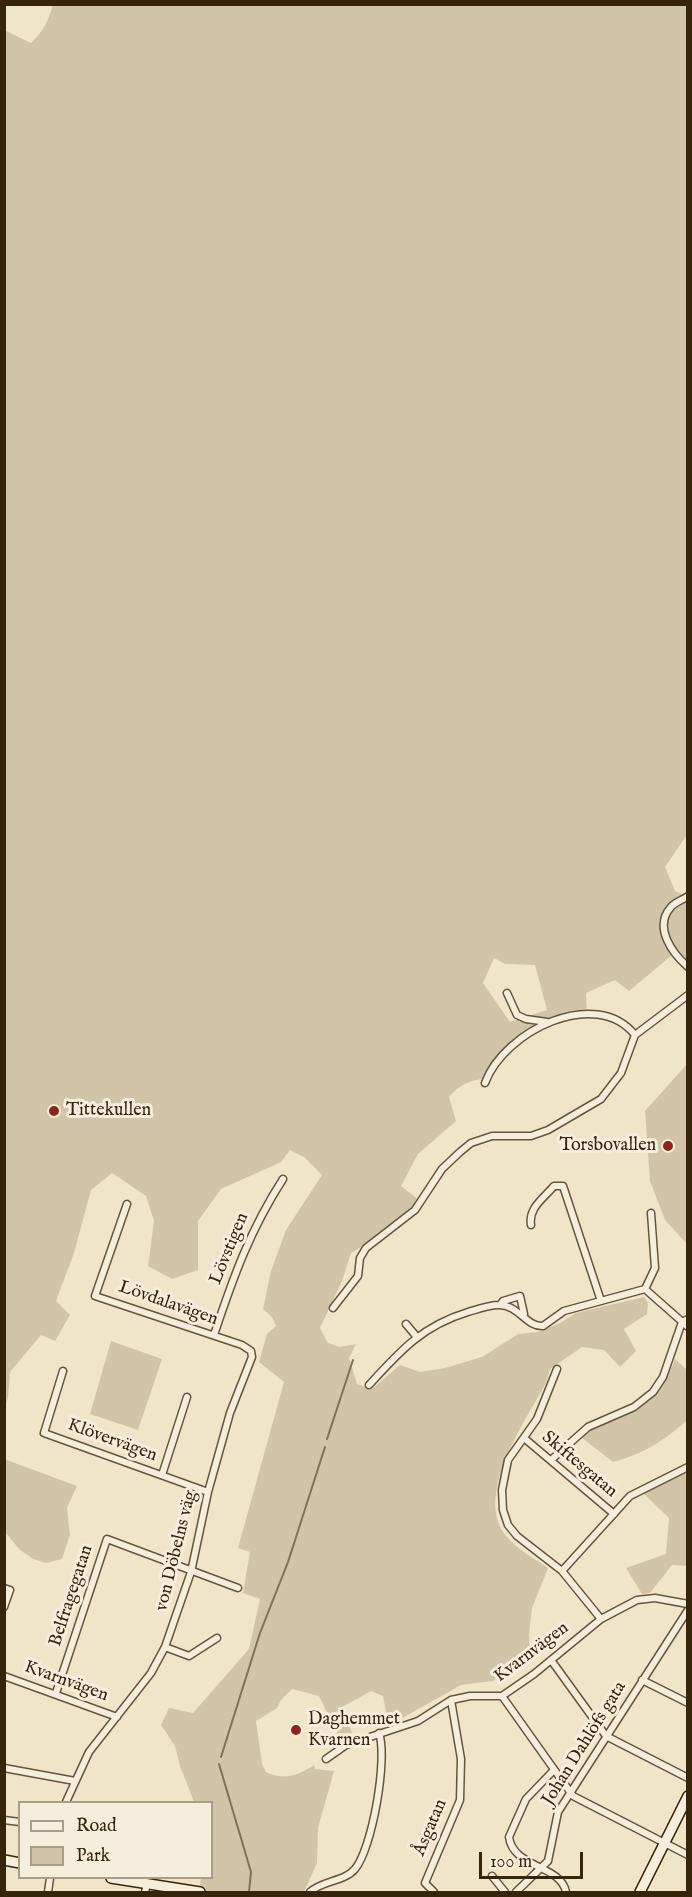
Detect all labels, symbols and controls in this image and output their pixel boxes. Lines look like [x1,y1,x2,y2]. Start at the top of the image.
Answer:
place label: Tittekullen [66,1100,151,1122]
marker: Tittekullen [47,1104,61,1118]
place label: Torsbovallen [559,1135,656,1157]
marker: Torsbovallen [661,1139,675,1153]
street label: Lövstigen [206,1210,254,1288]
street label: Lövdalavägen [116,1277,220,1331]
street label: Klövervägen [64,1415,160,1467]
street label: Skiftesgatan [537,1427,621,1503]
street label: von Döbelns väg [152,1489,202,1613]
street label: Belfragegatan [45,1543,99,1649]
street label: Kvarnvägen [491,1618,573,1688]
street label: Kvarnvägen [21,1657,111,1707]
street label: Johan Dahlöfs gata [538,1678,632,1810]
place label: Daghemmet Kvarnen [308,1709,400,1752]
marker: Daghemmet Kvarnen [289,1723,303,1737]
street label: Åsgatan [409,1796,453,1860]
legend [18,1801,213,1879]
text: Road [76,1815,117,1838]
scale bar [482,1840,586,1878]
text: Park [76,1845,110,1868]
text: 100 m [490,1851,532,1874]

